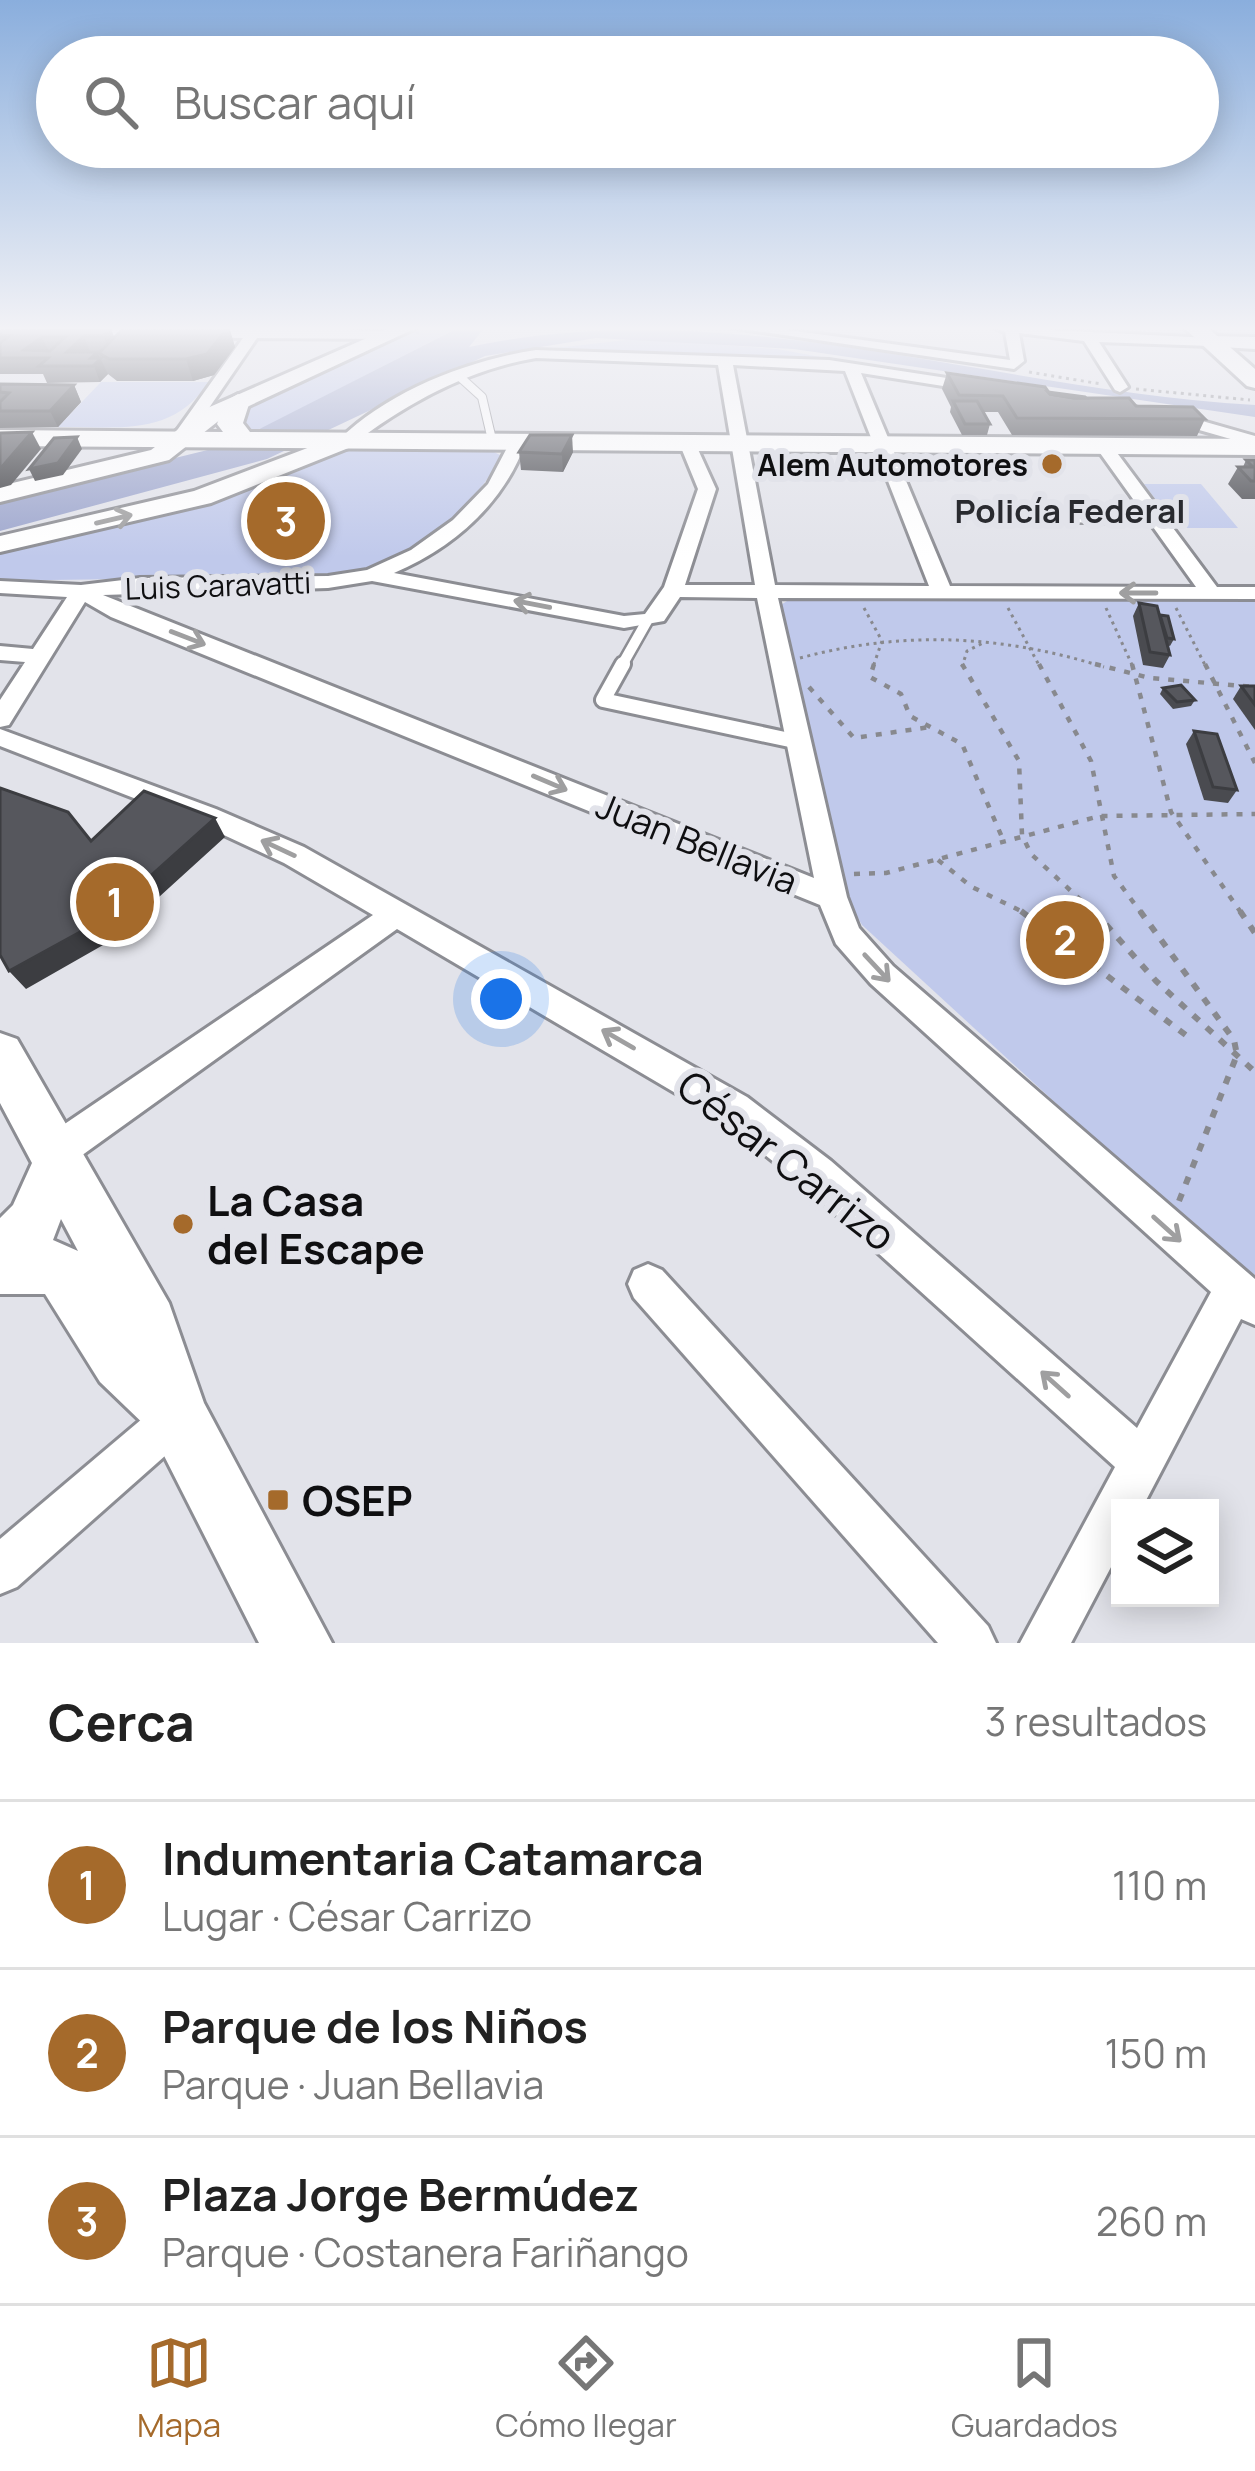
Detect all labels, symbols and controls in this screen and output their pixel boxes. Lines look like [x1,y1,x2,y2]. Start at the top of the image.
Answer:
search box [36,36,1219,168]
icon: search [78,69,144,135]
text: Buscar aquí [174,71,416,133]
place label: Alem Automotores [757,444,1028,485]
marker: Alem Automotores [1039,451,1065,477]
pin: 3 [247,476,325,566]
district label: Policía Federal [955,488,1185,533]
one-way arrow [95,507,133,529]
street label: Luis Caravatti [124,561,312,609]
one-way arrow [1119,582,1158,604]
one-way arrow [513,592,552,614]
one-way arrow [168,629,205,651]
one-way arrow [531,774,568,795]
street label: Juan Bellavia [589,780,805,906]
one-way arrow [261,836,297,858]
pin: 1 [76,857,154,947]
pin: 2 [1026,895,1104,985]
one-way arrow [862,952,891,982]
your location [471,969,531,1029]
one-way arrow [601,1027,636,1051]
street label: César Carrizo [666,1056,908,1264]
place label: La Casa del Escape [207,1171,425,1277]
marker: La Casa del Escape [170,1211,196,1237]
one-way arrow [1151,1215,1182,1242]
one-way arrow [1040,1371,1071,1398]
place label: OSEP [302,1471,412,1529]
marker: OSEP [265,1487,291,1513]
map controls [1111,1499,1219,1607]
button: layers [1111,1499,1219,1607]
text: Cerca [48,1687,195,1756]
text: 3 resultados [985,1694,1207,1748]
text: Indumentaria Catamarca [162,1827,704,1889]
text: 1 [78,1858,96,1912]
text: 110 m [1112,1858,1207,1912]
text: Lugar · César Carrizo [162,1889,532,1943]
text: Parque de los Niños [162,1995,588,2057]
text: 2 [75,2026,99,2080]
text: 150 m [1105,2026,1207,2080]
text: Parque · Juan Bellavia [162,2057,544,2111]
text: Plaza Jorge Bermúdez [162,2163,639,2225]
text: 3 [76,2194,98,2248]
text: 260 m [1096,2194,1207,2248]
text: Parque · Costanera Fariñango [162,2225,689,2279]
tab: Mapa [137,2330,221,2447]
tab: Cómo llegar [495,2330,677,2447]
tab: Guardados [951,2330,1118,2447]

